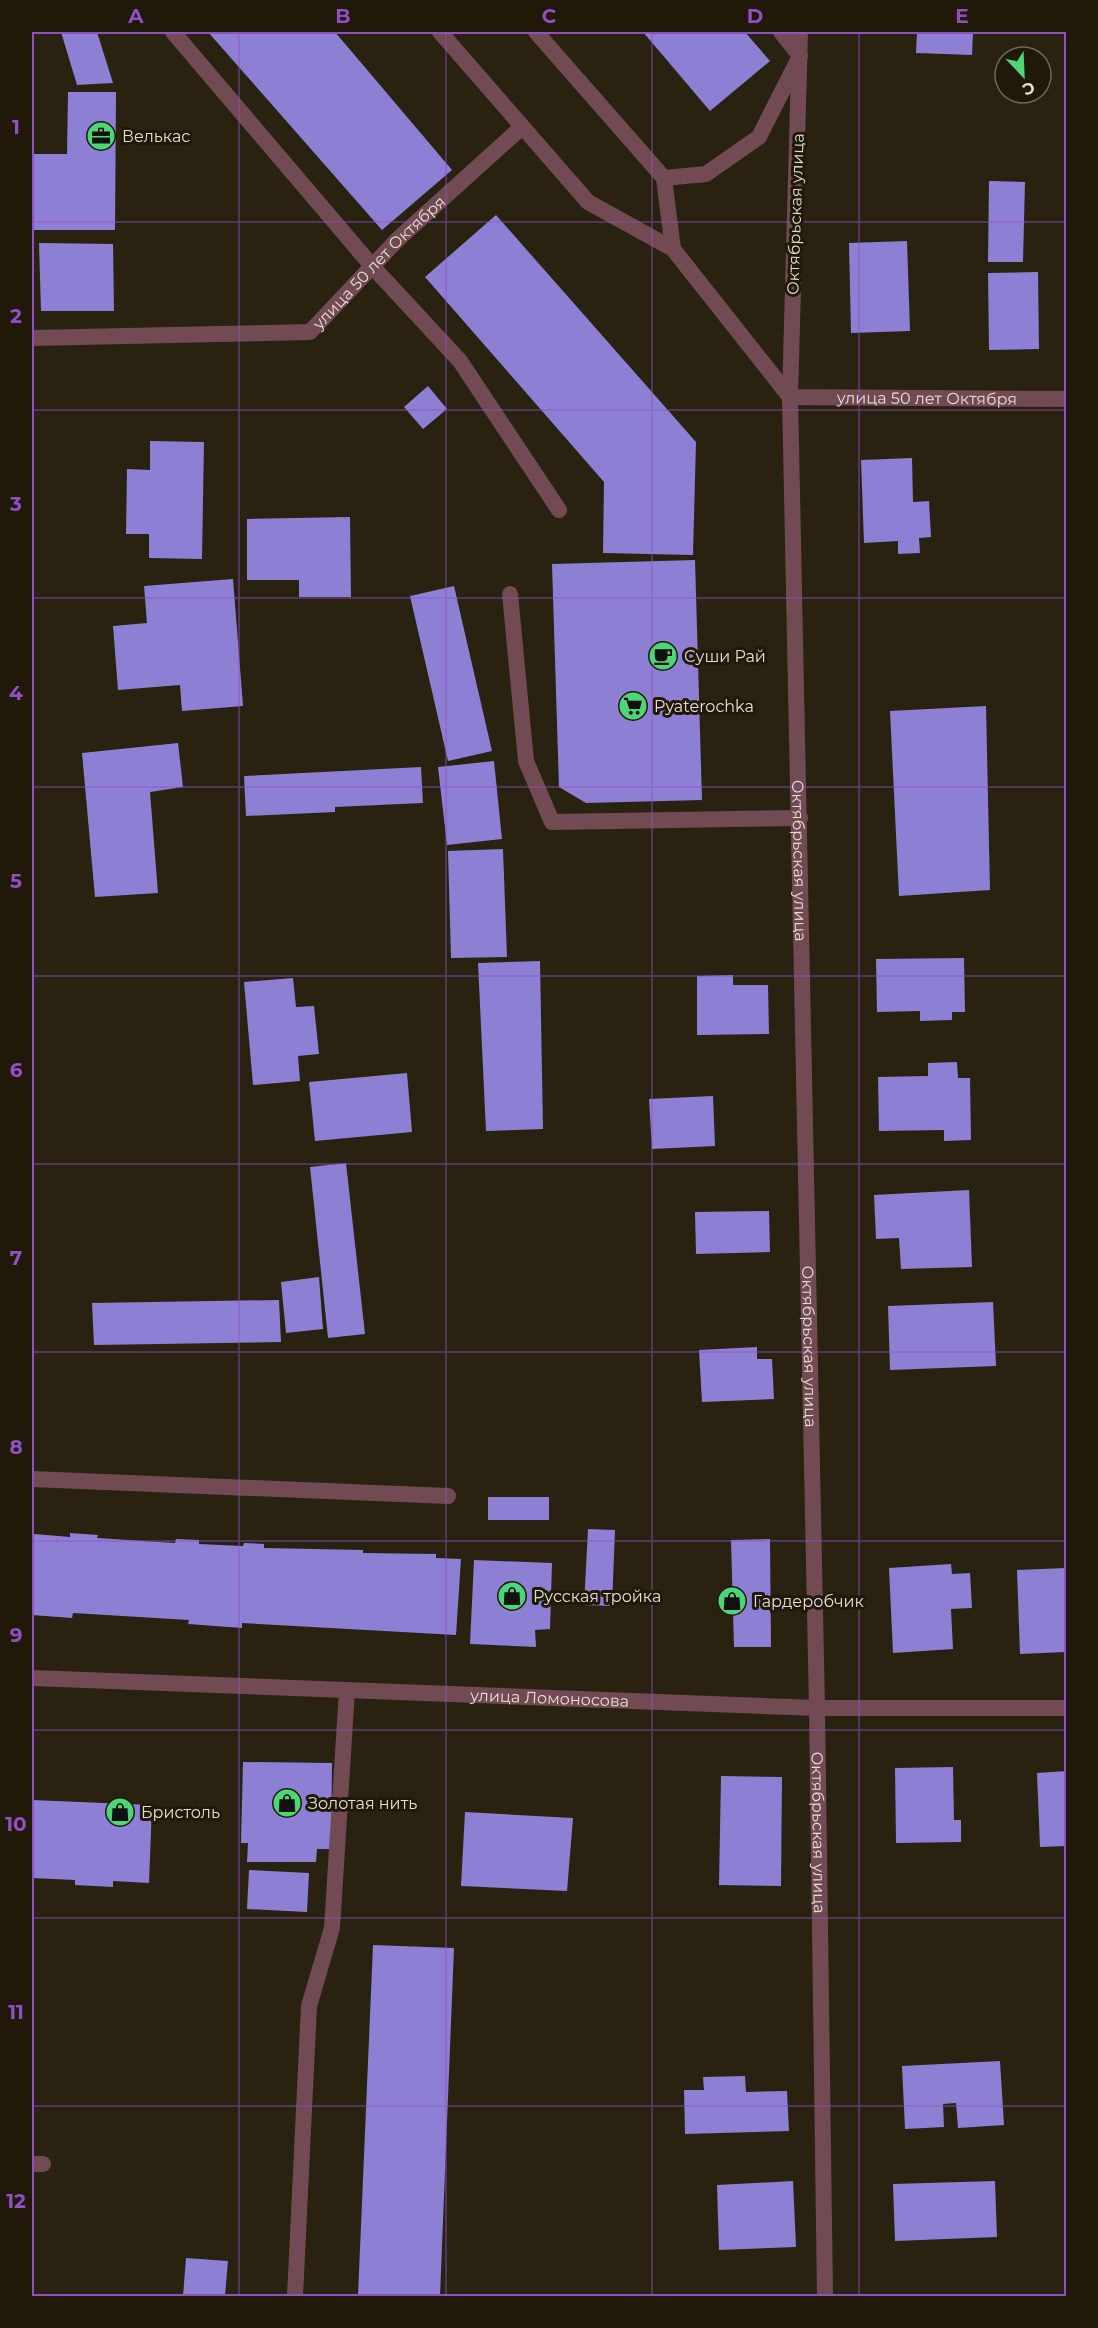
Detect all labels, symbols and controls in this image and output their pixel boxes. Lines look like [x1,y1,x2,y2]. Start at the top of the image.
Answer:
text: A [127,4,144,28]
text: B [335,4,351,28]
text: C [542,4,557,28]
text: D [747,4,763,28]
text: E [955,4,969,28]
north arrow [993,45,1053,105]
text: С [1019,77,1038,100]
text: 1 [12,115,20,139]
office icon: Велькас [85,120,117,152]
place label: Велькас [122,127,190,146]
street label: Октябрьская улица [783,133,808,295]
street label: улица 50 лет Октября [308,192,449,334]
text: 2 [10,304,22,328]
street label: улица 50 лет Октября [836,388,1017,409]
text: 3 [9,492,22,516]
cafe icon: Суши Рай [647,640,679,672]
place label: Суши Рай [684,647,766,666]
text: 4 [9,681,23,705]
supermarket icon: Pyaterochka [617,690,649,722]
place label: Pyaterochka [654,697,754,716]
street label: Октябрьская улица [788,780,810,942]
text: 5 [10,869,22,893]
text: 6 [10,1058,23,1082]
text: 7 [10,1246,22,1270]
street label: Октябрьская улица [798,1266,820,1428]
text: 8 [9,1435,23,1459]
shop icon: Русская тройка [496,1580,528,1612]
shop icon: Гардеробчик [716,1585,748,1617]
place label: Русская тройка [533,1587,661,1606]
place label: Гардеробчик [753,1592,865,1611]
text: 9 [10,1623,22,1647]
street label: улица Ломоносова [469,1686,629,1711]
street label: Октябрьская улица [808,1752,829,1914]
shop icon: Золотая нить [271,1787,303,1819]
place label: Золотая нить [308,1794,417,1813]
shop icon: Бристоль [104,1796,136,1828]
place label: Бристоль [141,1803,220,1822]
text: 10 [5,1812,27,1836]
text: 11 [8,2000,24,2024]
text: 12 [6,2189,26,2213]

